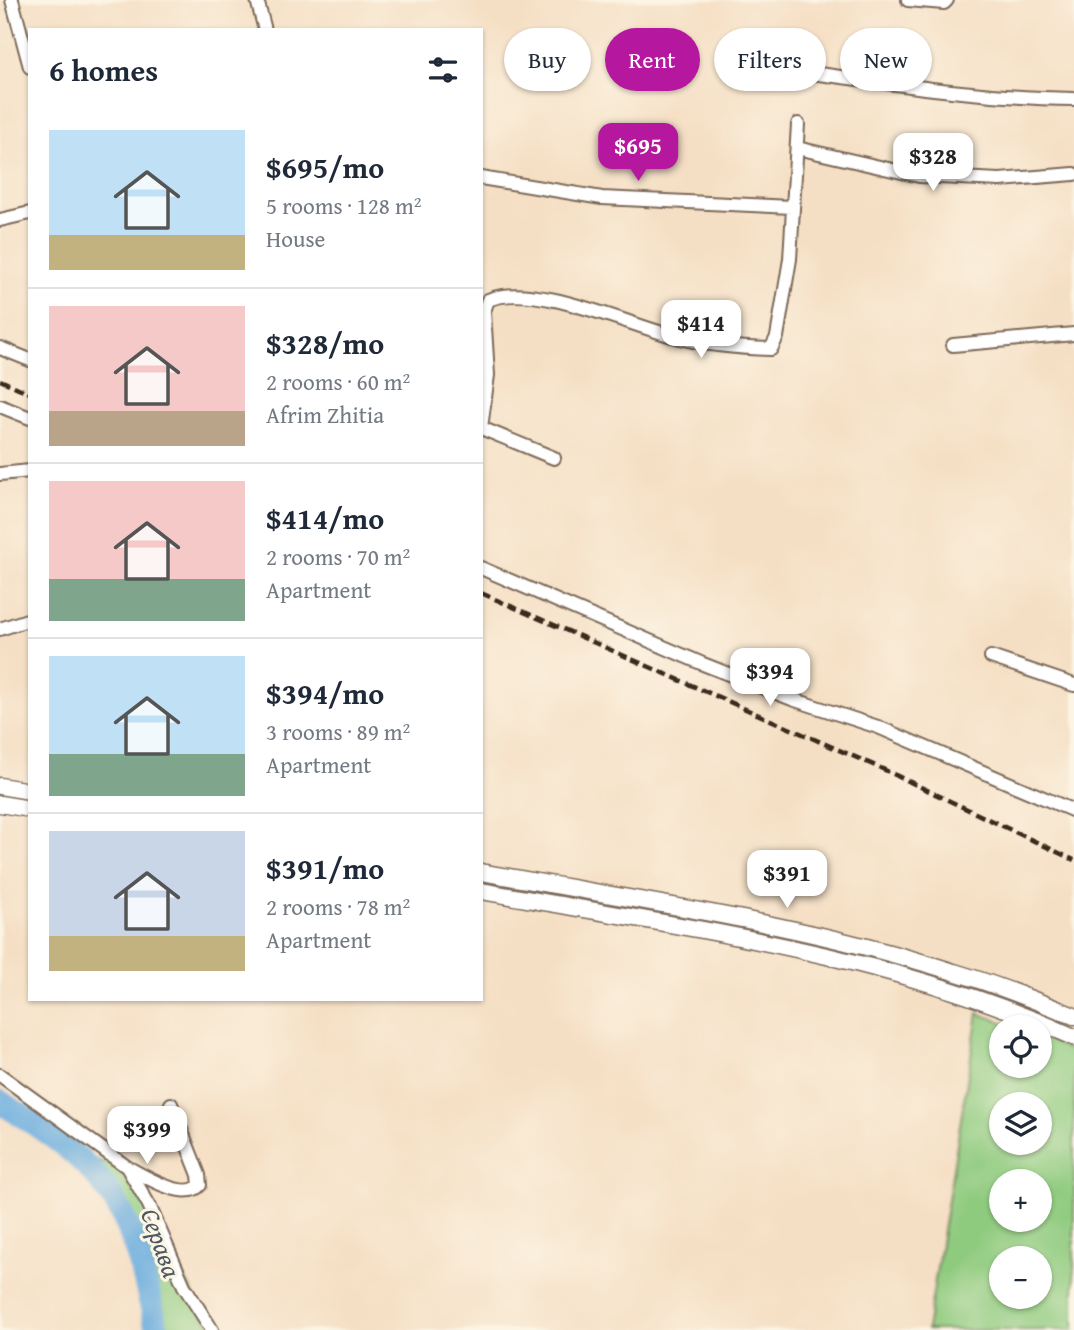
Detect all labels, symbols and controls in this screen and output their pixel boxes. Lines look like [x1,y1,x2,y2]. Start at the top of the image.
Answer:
chip: Buy [504,28,591,91]
chip: Rent [605,28,700,91]
chip: Filters [714,28,826,91]
chip: New [840,28,932,91]
text: 6 homes [49,48,158,92]
icon: filters [424,51,462,89]
pin: $695 [597,124,679,183]
text: $695 [614,129,662,162]
pin: $328 [892,134,974,193]
text: $328 [909,139,957,172]
text: $695/mo [266,145,384,189]
icon: home [105,158,189,242]
text: 5 rooms · 128 m² [266,189,421,222]
text: House [266,222,325,255]
pin: $414 [660,300,742,360]
text: $414 [677,306,725,339]
text: $328/mo [266,321,384,365]
icon: home [105,334,189,418]
text: 2 rooms · 60 m² [266,365,410,398]
text: Afrim Zhitia [266,398,384,431]
text: $414/mo [266,496,384,540]
icon: home [105,509,189,593]
text: 2 rooms · 70 m² [266,540,410,573]
text: Apartment [266,573,371,606]
pin: $394 [729,648,811,708]
text: $394 [746,654,794,687]
text: $394/mo [266,671,384,715]
icon: home [105,684,189,768]
text: 3 rooms · 89 m² [266,715,410,748]
text: Apartment [266,748,371,781]
text: $391/mo [266,846,384,890]
pin: $391 [746,850,828,910]
text: $391 [763,856,811,889]
icon: home [105,859,189,943]
text: 2 rooms · 78 m² [266,890,410,923]
text: Apartment [266,923,371,956]
map controls [989,1015,1052,1309]
button: locate [989,1015,1052,1078]
button: layers [989,1092,1052,1155]
pin: $399 [106,1106,188,1166]
text: $399 [123,1112,171,1145]
button: + [989,1169,1052,1232]
water label: Серава [131,1203,192,1283]
button: − [989,1246,1052,1309]

